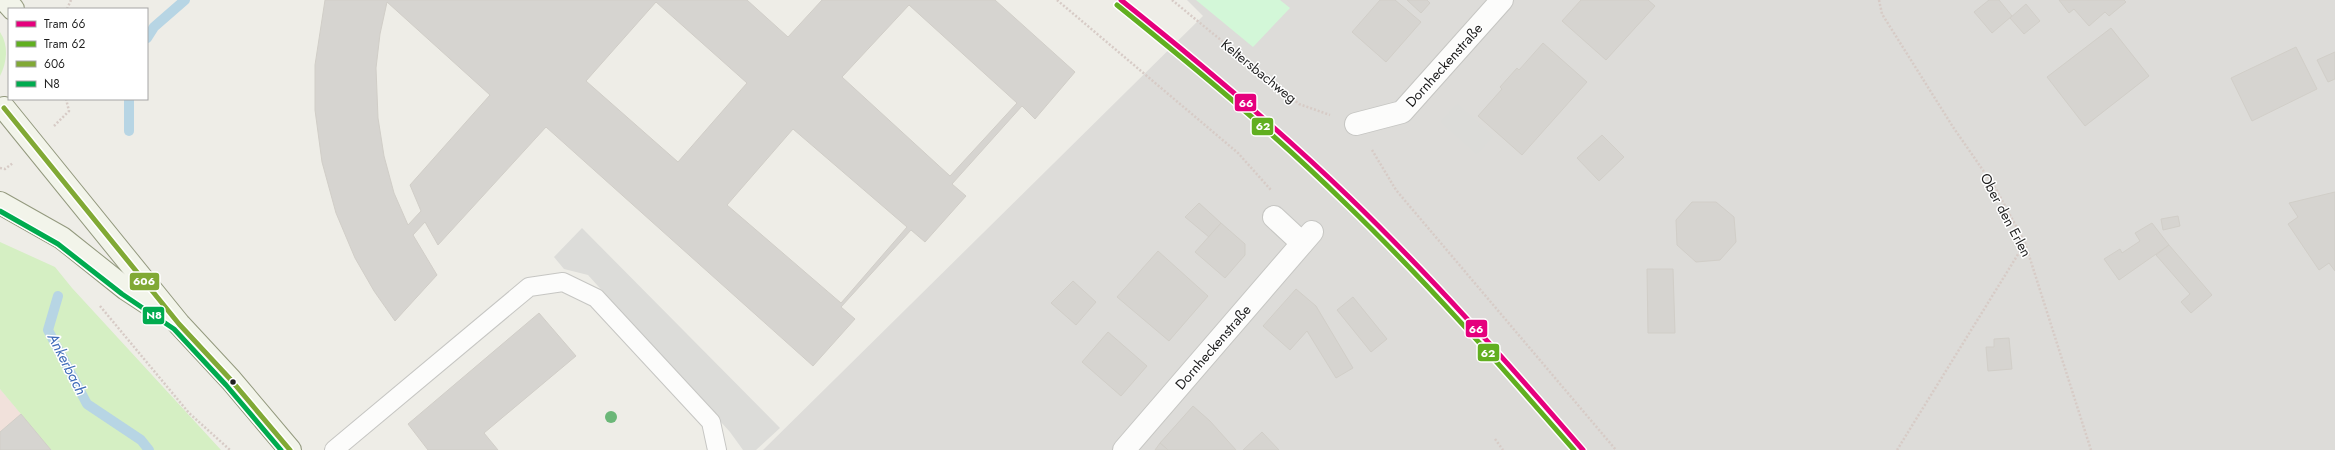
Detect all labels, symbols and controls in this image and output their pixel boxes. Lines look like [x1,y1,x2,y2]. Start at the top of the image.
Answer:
legend [8,8,148,100]
text: Tram 66 [44,15,85,33]
street label: Dornheckenstraße [1401,19,1487,111]
street label: Keltersbachweg [1217,34,1301,108]
text: Tram 62 [44,35,85,53]
text: 606 [44,55,65,73]
text: N8 [44,75,60,93]
line badge: 66 [1234,93,1257,112]
text: 66 [1239,95,1253,111]
line badge: 62 [1251,117,1274,136]
text: 62 [1256,118,1270,134]
street label: Ober den Erlen [1976,170,2036,260]
line badge: 606 [129,272,160,291]
text: 606 [133,273,155,289]
street label: Dornheckenstraße [1170,300,1256,394]
line badge: N8 [142,306,165,325]
text: N8 [146,307,162,323]
line badge: 66 [1465,319,1488,338]
text: 66 [1469,321,1483,337]
water label: Ankerbach [42,328,92,399]
line badge: 62 [1477,343,1500,362]
text: 62 [1481,345,1495,361]
unlabelled marker [228,377,238,387]

